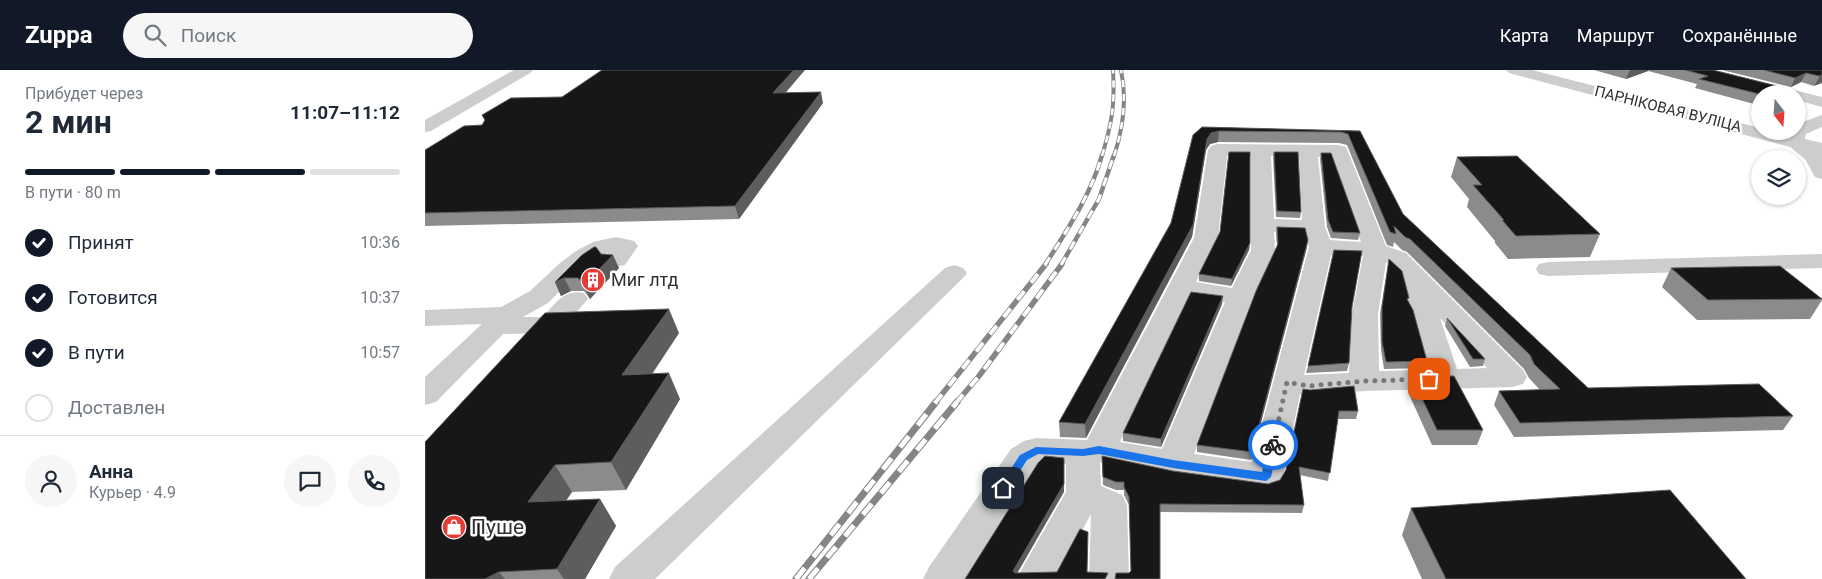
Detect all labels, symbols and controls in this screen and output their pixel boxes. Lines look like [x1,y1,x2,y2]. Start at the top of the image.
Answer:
search box [123,13,473,58]
text: Zuppa [25,21,93,49]
icon: search [141,21,169,49]
text: Поиск [181,24,236,47]
text: Карта [1500,25,1549,46]
text: Маршрут [1577,25,1654,46]
text: Сохранённые [1682,25,1797,46]
street label: ПАРНІКОВАЯ ВУЛІЦА [1593,82,1744,136]
text: Прибудет через [25,84,143,103]
north arrow [1751,85,1806,140]
map controls [1751,85,1806,205]
text: 11:07–11:12 [290,101,400,124]
text: 2 мин [25,103,112,141]
button: layers [1751,150,1806,205]
text: В пути · 80 m [25,183,121,202]
icon: check [25,229,53,257]
text: Принят [68,231,134,254]
text: 10:36 [360,233,400,252]
building icon: Миг лтд [580,267,606,293]
place label: Миг лтд [611,269,678,290]
icon: check [25,284,53,312]
text: Готовится [68,286,158,309]
text: 10:37 [360,288,400,307]
icon: check [25,339,53,367]
text: В пути [68,341,125,364]
text: 10:57 [360,343,400,362]
pin [1408,358,1450,400]
icon: bag [1415,365,1443,393]
text: Доставлен [68,396,165,419]
courier [1248,420,1298,470]
icon: bike [1259,431,1287,459]
button: person [25,455,77,507]
button: chat [284,455,336,507]
button: phone [348,455,400,507]
text: Анна [89,460,133,483]
pin [982,467,1024,509]
icon: home [989,474,1017,502]
text: Курьер · 4.9 [89,483,176,502]
shop icon: Пуше [441,514,467,540]
place label: Пуше [471,515,524,539]

